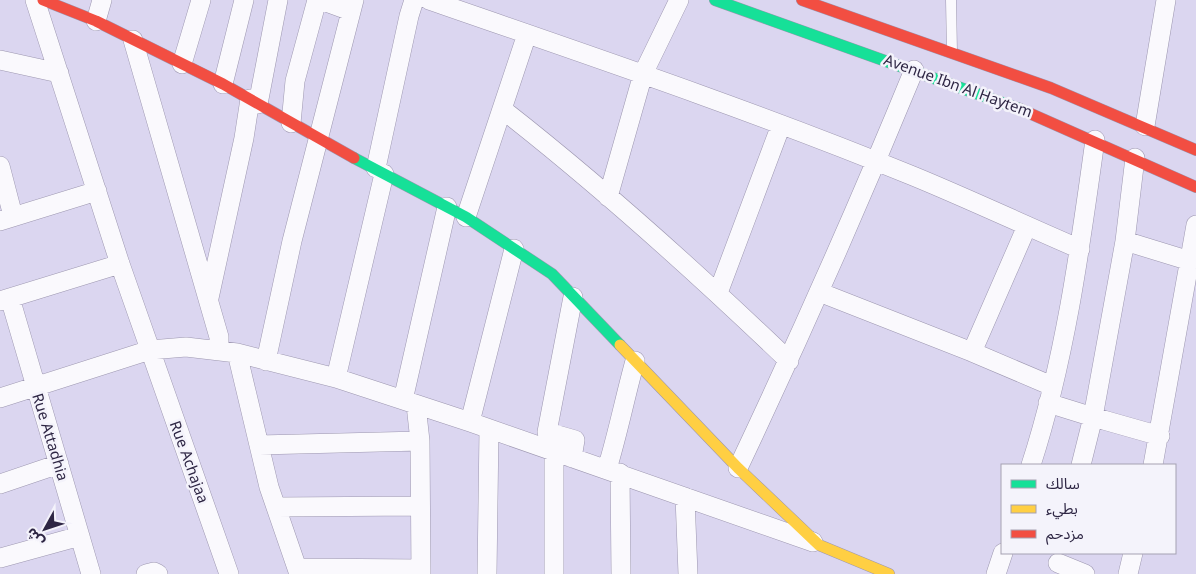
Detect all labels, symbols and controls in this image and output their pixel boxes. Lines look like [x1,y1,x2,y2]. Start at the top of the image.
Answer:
street label: Avenue Ibn Al Haytem [881,49,1035,121]
street label: Rue Attadhia [28,390,74,483]
street label: Rue Achajaa [166,418,214,506]
legend [1001,464,1176,554]
text: سالك [1046,473,1080,493]
text: بطيء [1046,498,1078,520]
north arrow [20,504,70,554]
text: مزدحم [1046,523,1084,545]
text: ش [21,524,48,551]

